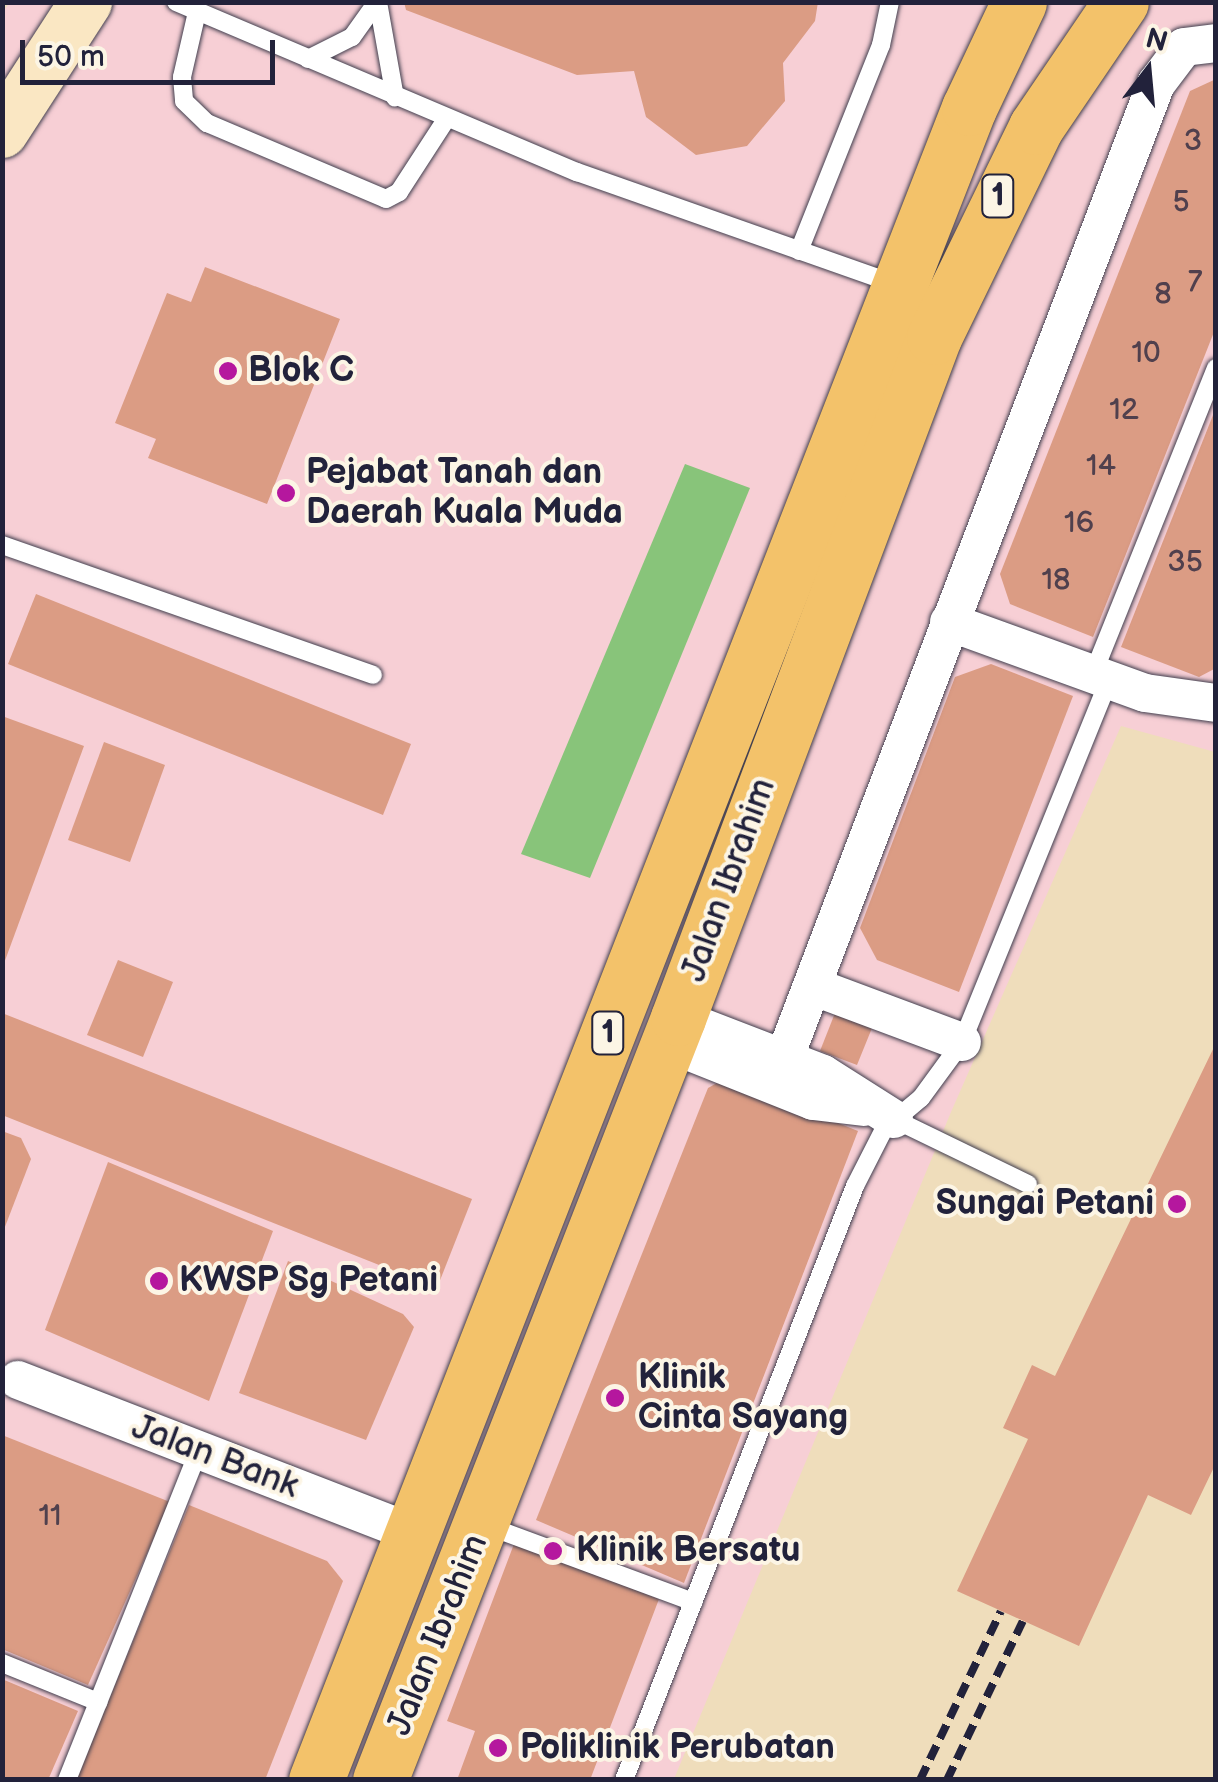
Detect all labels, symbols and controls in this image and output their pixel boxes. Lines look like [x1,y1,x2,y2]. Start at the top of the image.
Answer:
scale bar [25,20,280,82]
north arrow [1098,20,1198,120]
text: N [1142,22,1171,59]
text: 50 m [37,39,105,75]
house number: 3 [1184,123,1202,159]
road number: 1 [980,169,1016,223]
house number: 5 [1172,184,1190,220]
house number: 7 [1188,264,1202,300]
house number: 8 [1154,276,1172,312]
house number: 10 [1131,335,1161,371]
place label: Blok C [248,350,354,392]
marker: Blok C [217,360,239,382]
house number: 12 [1109,392,1139,428]
house number: 14 [1086,448,1116,484]
place label: Pejabat Tanah dan Daerah Kuala Muda [306,452,623,534]
marker: Pejabat Tanah dan Daerah Kuala Muda [275,482,297,504]
house number: 16 [1064,505,1094,541]
house number: 35 [1167,544,1203,580]
house number: 18 [1041,562,1071,598]
street label: Jalan Ibrahim [673,773,785,987]
road number: 1 [590,1006,626,1060]
place label: Sungai Petani [936,1183,1154,1225]
marker: Sungai Petani [1164,1191,1190,1217]
place label: KWSP Sg Petani [179,1260,438,1302]
marker: KWSP Sg Petani [148,1270,170,1292]
place label: Klinik Cinta Sayang [638,1357,848,1439]
marker: Klinik Cinta Sayang [602,1385,628,1411]
street label: Jalan Bank [126,1406,304,1508]
house number: 11 [38,1498,62,1534]
street label: Jalan Ibrahim [379,1529,497,1741]
place label: Klinik Bersatu [576,1530,800,1572]
marker: Klinik Bersatu [540,1538,566,1564]
place label: Poliklinik Perubatan [520,1727,835,1769]
marker: Poliklinik Perubatan [485,1735,511,1761]

